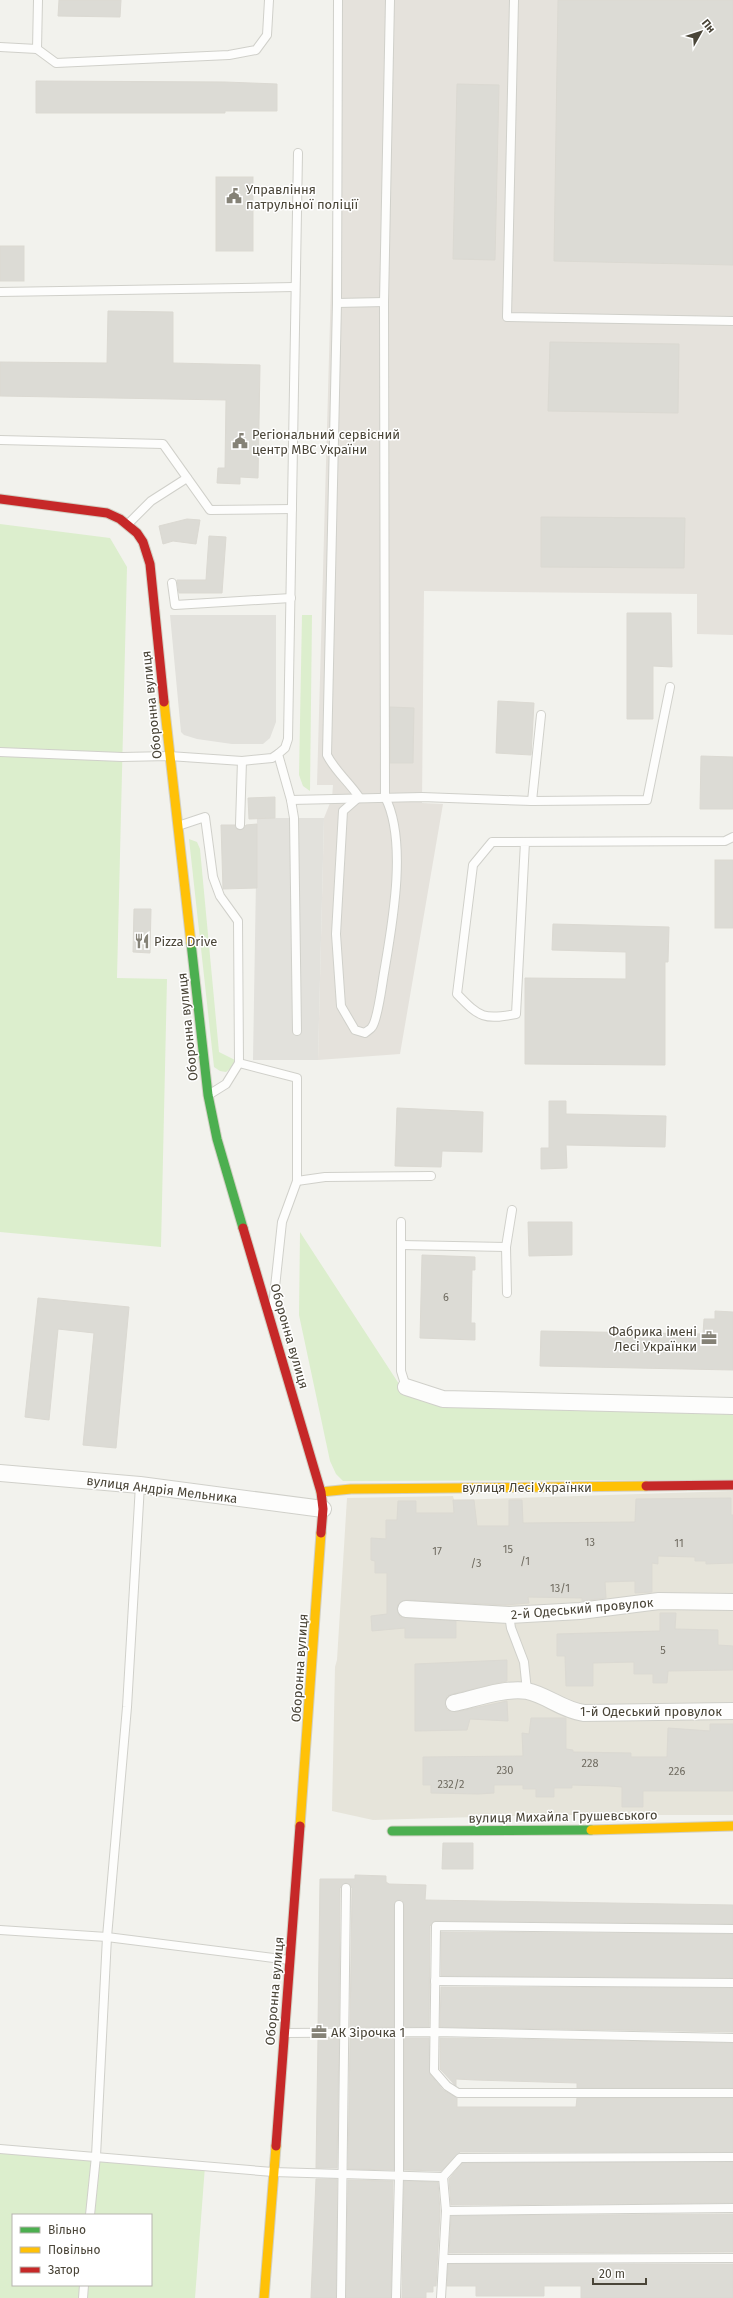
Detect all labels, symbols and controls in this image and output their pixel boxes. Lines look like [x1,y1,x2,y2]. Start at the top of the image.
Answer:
north arrow [681,12,721,52]
text: Пн [699,17,718,35]
place label: Управління патрульної поліції [246,182,359,212]
public building icon: Управління патрульної поліції [225,187,243,205]
place label: Регіональний сервісний центр МВС України [252,427,400,457]
public building icon: Регіональний сервісний центр МВС України [231,432,249,450]
street label: Оборонна вулиця [138,650,165,760]
restaurant icon: Pizza Drive [133,932,151,950]
place label: Pizza Drive [154,934,217,949]
street label: Оборонна вулиця [174,972,201,1082]
street label: Оборонна вулиця [267,1282,312,1391]
house number: 6 [443,1291,449,1304]
place label: Фабрика імені Лесі Українки [608,1324,697,1354]
office icon: Фабрика імені Лесі Українки [700,1329,718,1347]
street label: вулиця Андрія Мельника [86,1473,238,1506]
street label: вулиця Лесі Українки [462,1480,592,1495]
house number: 13 [585,1536,595,1549]
house number: 11 [674,1537,684,1550]
house number: 15 [503,1543,514,1556]
house number: 17 [432,1545,442,1558]
house number: /1 [520,1555,530,1568]
house number: /3 [471,1557,481,1570]
house number: 13/1 [550,1582,570,1595]
street label: 2-й Одеський провулок [510,1595,654,1622]
street label: Оборонна вулиця [288,1613,311,1723]
house number: 5 [660,1644,666,1657]
street label: 1-й Одеський провулок [580,1704,722,1719]
house number: 228 [582,1757,598,1770]
house number: 230 [496,1764,514,1777]
house number: 226 [669,1765,686,1778]
house number: 232/2 [438,1778,464,1791]
street label: вулиця Михайла Грушевського [468,1807,658,1826]
street label: Оборонна вулиця [262,1936,287,2046]
office icon: АК Зірочка 1 [310,2023,328,2041]
place label: АК Зірочка 1 [331,2025,405,2040]
legend [12,2214,152,2286]
text: Вільно [48,2223,86,2237]
text: Повільно [48,2243,101,2257]
scale bar [593,2260,646,2286]
text: Затор [48,2263,80,2277]
text: 20 m [599,2267,625,2281]

